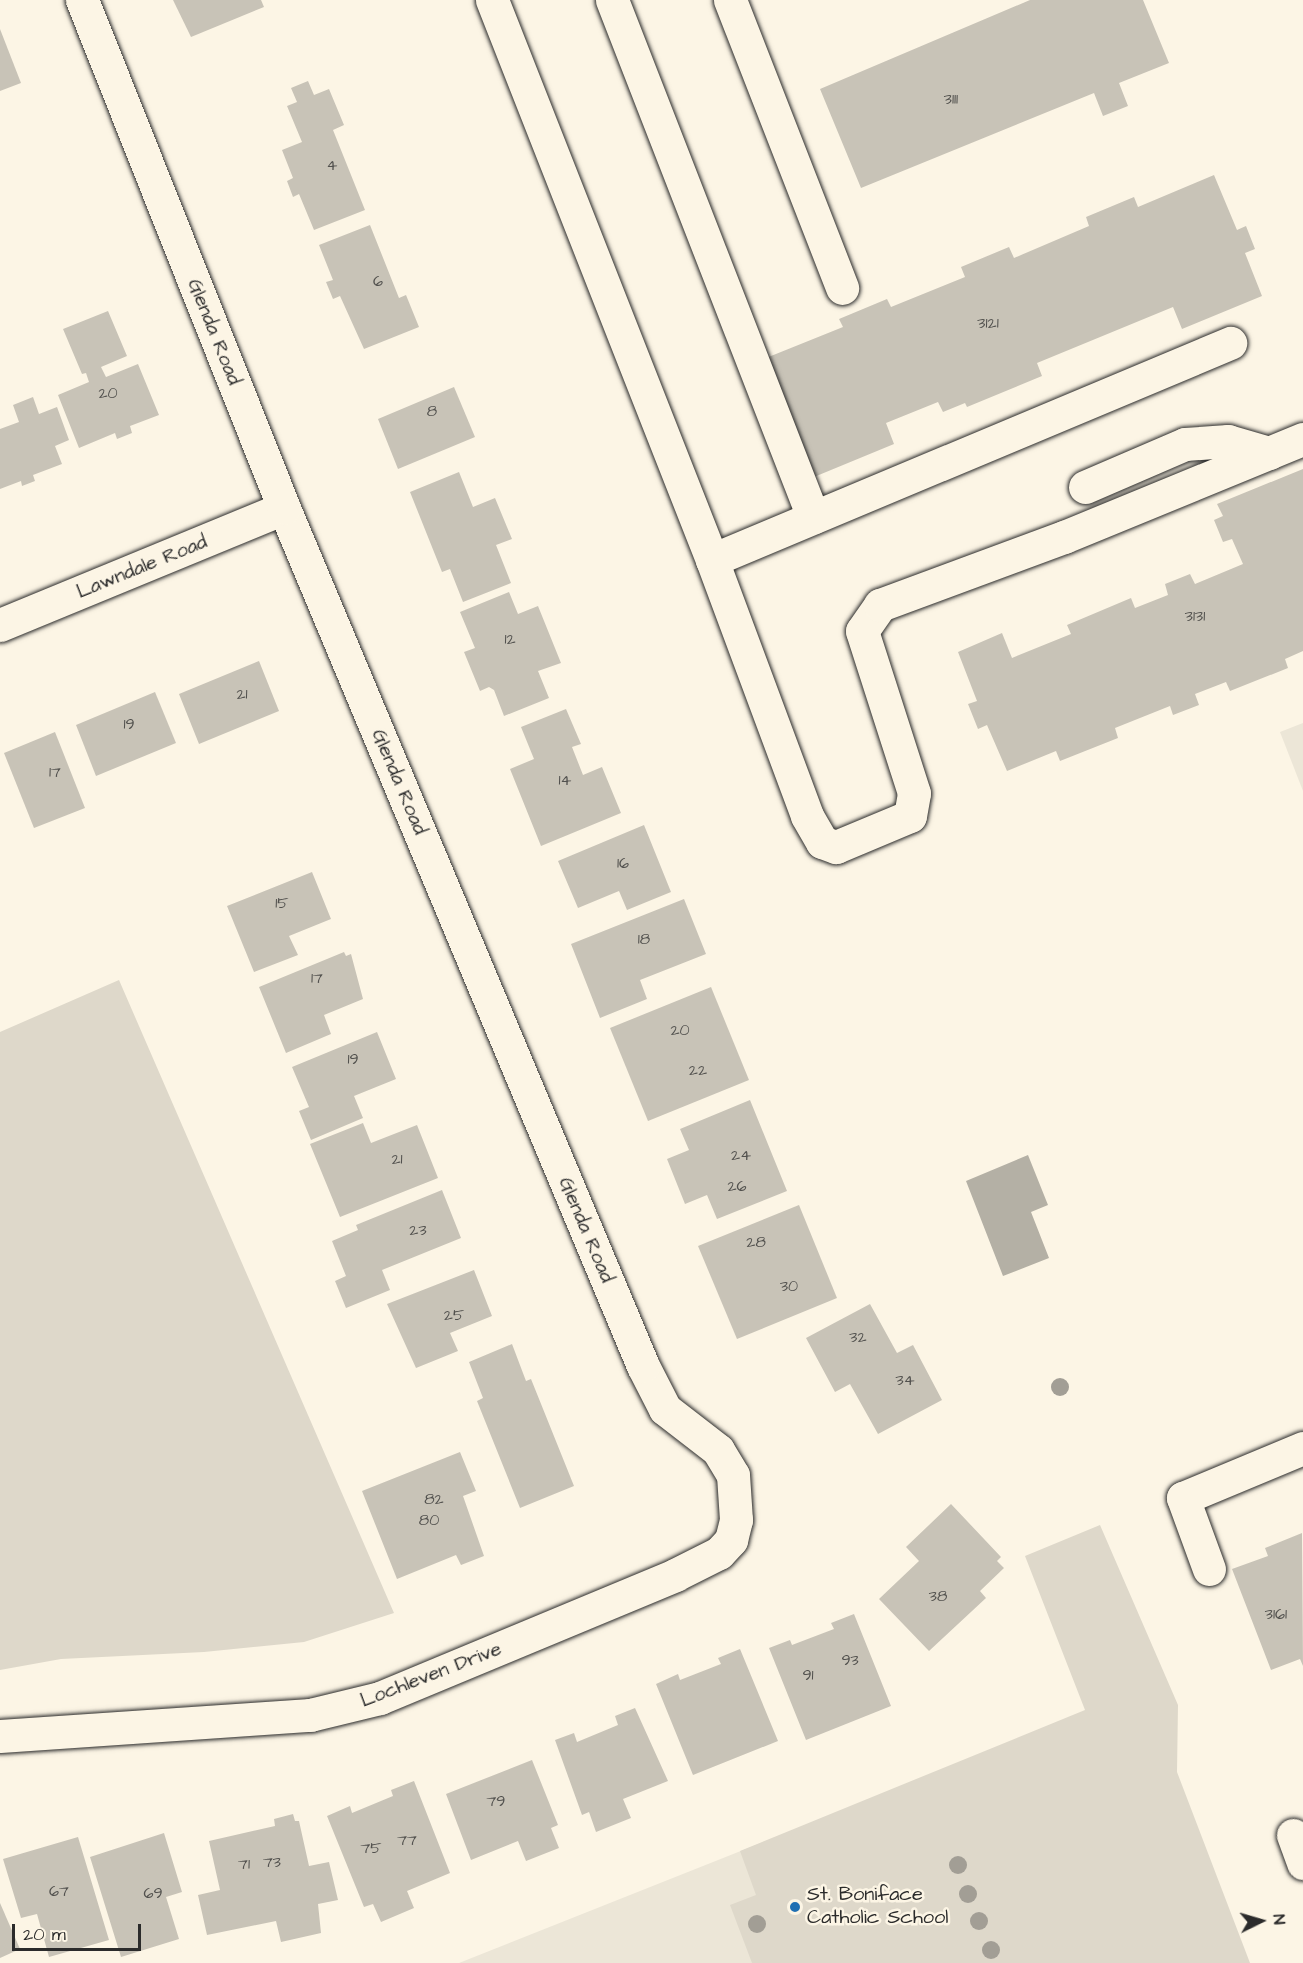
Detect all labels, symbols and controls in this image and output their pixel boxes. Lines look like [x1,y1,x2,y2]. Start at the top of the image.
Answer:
house number: 3111 [944,89,958,109]
house number: 4 [327,155,337,175]
house number: 6 [373,271,383,291]
street label: Glenda Road [182,275,246,389]
house number: 3121 [977,313,999,333]
house number: 20 [98,383,118,403]
house number: 8 [427,401,437,421]
street label: Lawndale Road [73,530,211,604]
house number: 3131 [1185,606,1205,626]
house number: 12 [504,629,516,649]
house number: 21 [236,684,248,704]
house number: 19 [123,714,135,734]
street label: Glenda Road [366,726,432,838]
house number: 17 [49,762,61,782]
house number: 14 [559,770,571,790]
house number: 16 [617,853,629,873]
house number: 15 [275,893,289,913]
house number: 18 [638,929,650,949]
house number: 17 [311,968,323,988]
house number: 20 [670,1020,690,1040]
house number: 19 [347,1049,359,1069]
house number: 22 [689,1060,707,1080]
house number: 24 [731,1145,751,1165]
house number: 21 [391,1149,403,1169]
street label: Glenda Road [553,1174,619,1286]
house number: 26 [727,1176,747,1196]
house number: 23 [409,1220,427,1240]
house number: 28 [746,1232,766,1252]
house number: 30 [780,1276,798,1296]
house number: 25 [444,1305,464,1325]
house number: 32 [849,1327,867,1347]
house number: 34 [895,1370,915,1390]
house number: 82 [424,1489,444,1509]
house number: 80 [419,1510,439,1530]
house number: 38 [929,1586,947,1606]
house number: 3161 [1265,1604,1287,1624]
street label: Lochleven Drive [357,1637,505,1713]
house number: 93 [841,1650,859,1670]
house number: 91 [802,1665,814,1685]
house number: 79 [487,1791,505,1811]
house number: 77 [397,1830,417,1850]
house number: 75 [360,1838,382,1858]
house number: 73 [263,1852,281,1872]
house number: 71 [238,1854,250,1874]
house number: 67 [49,1881,69,1901]
house number: 69 [143,1883,163,1903]
place label: St. Boniface Catholic School [807,1883,948,1930]
north arrow [1231,1891,1291,1951]
marker: St. Boniface Catholic School [788,1900,802,1914]
scale bar [15,1912,144,1950]
text: N [1268,1913,1290,1925]
text: 20 m [23,1922,66,1947]

